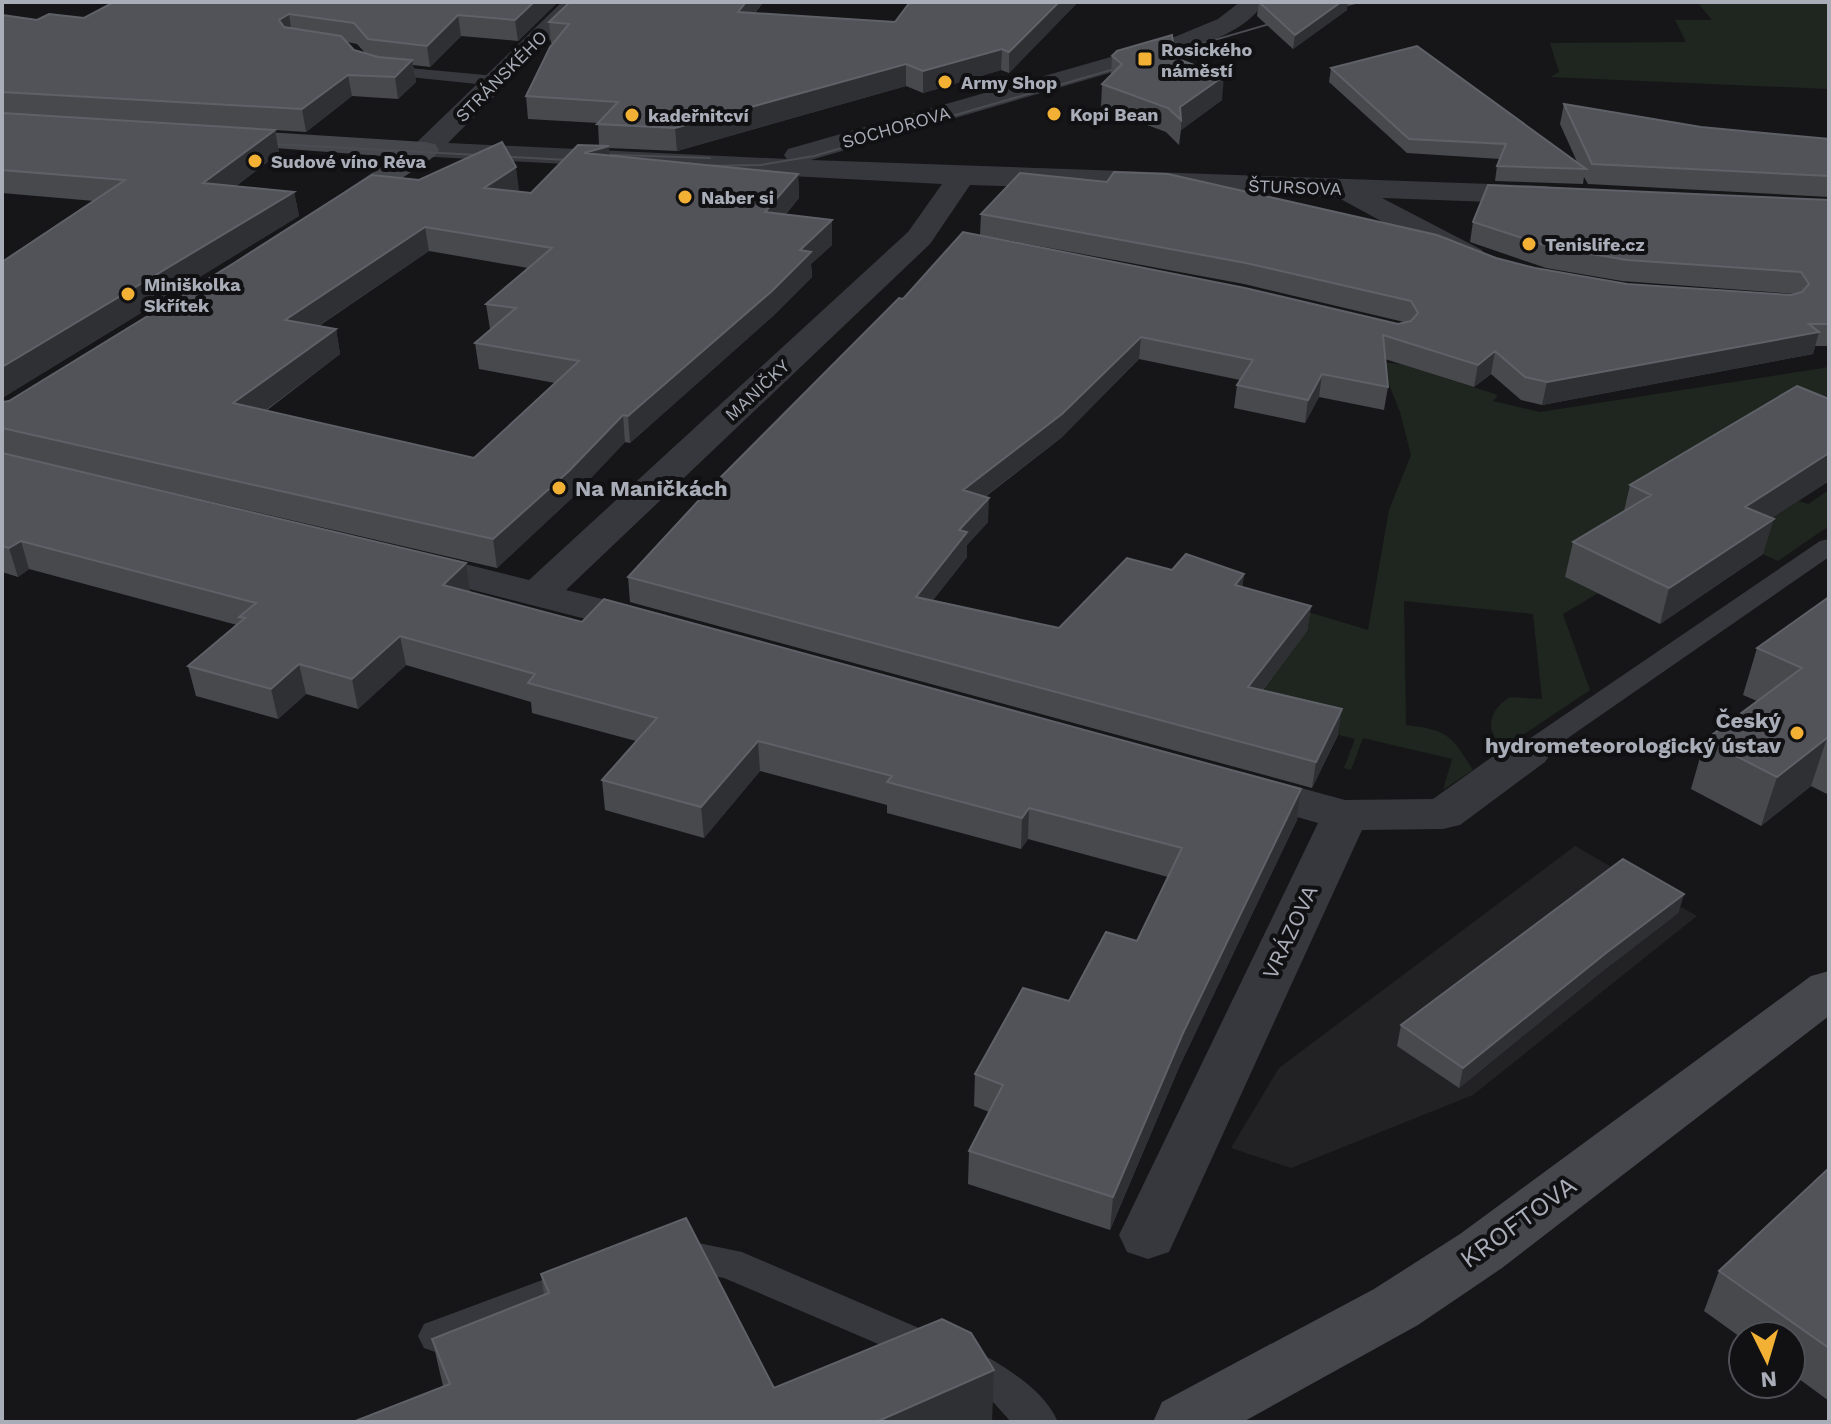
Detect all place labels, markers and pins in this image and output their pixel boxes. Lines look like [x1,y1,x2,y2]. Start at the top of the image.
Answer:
place label: Rosického náměstí [1161,39,1252,81]
marker: Rosického náměstí [1136,50,1154,68]
place label: Army Shop [961,72,1057,93]
marker: Army Shop [936,73,954,91]
place label: Kopi Bean [1070,104,1159,125]
place label: kadeřnitcví [648,105,749,126]
marker: Kopi Bean [1045,105,1063,123]
marker: kadeřnitcví [623,106,641,124]
place label: Sudové víno Réva [271,151,426,172]
marker: Sudové víno Réva [246,152,264,170]
place label: Naber si [701,187,774,208]
marker: Naber si [676,188,694,206]
place label: Tenislife.cz [1545,234,1645,255]
marker: Tenislife.cz [1520,235,1538,253]
place label: Miniškolka Skřítek [144,274,241,316]
marker: Miniškolka Skřítek [119,285,137,303]
place label: Na Maničkách [575,476,728,501]
marker: Na Maničkách [550,479,568,497]
place label: Český hydrometeorologický ústav [1485,708,1782,758]
marker: Český hydrometeorologický ústav [1788,724,1806,742]

